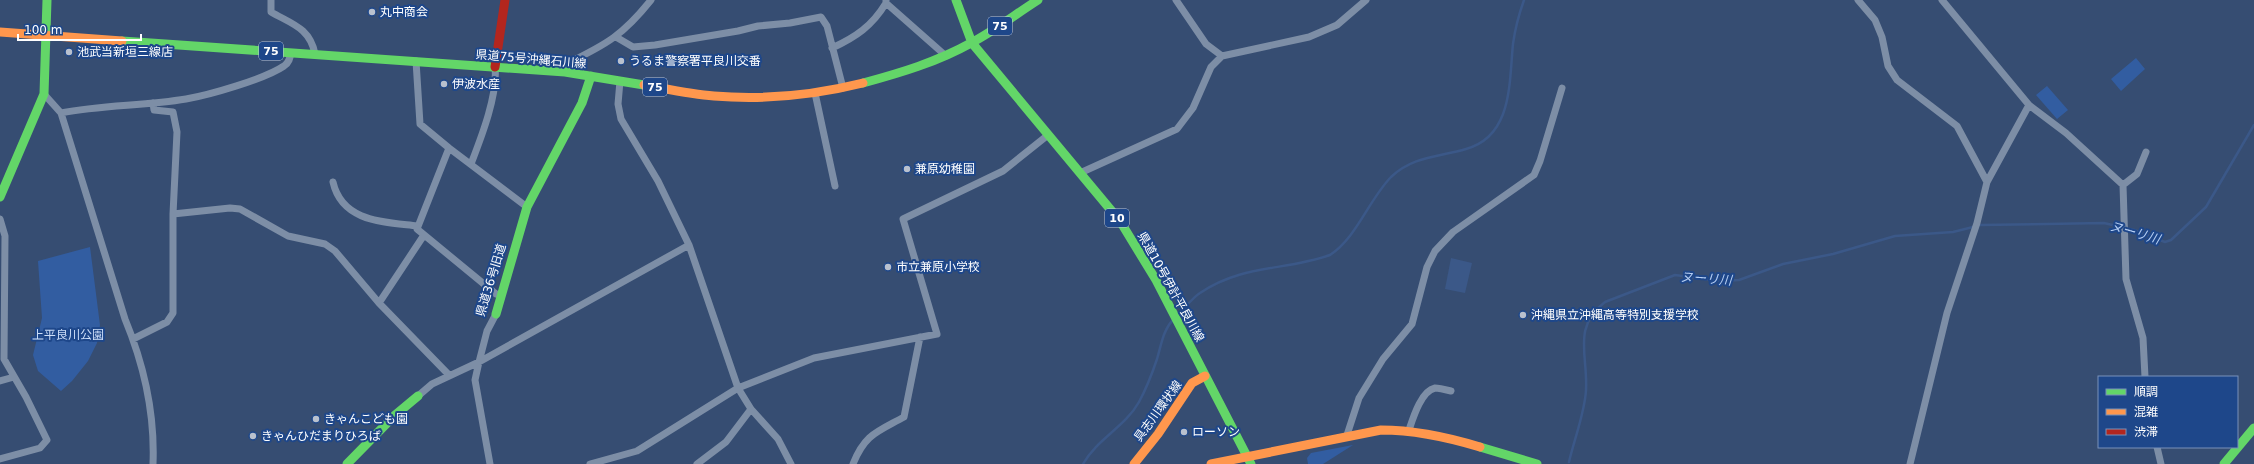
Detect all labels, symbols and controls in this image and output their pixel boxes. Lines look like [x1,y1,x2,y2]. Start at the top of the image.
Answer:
place label: 丸中商会 [380,5,428,19]
marker: 丸中商会 [367,7,377,17]
scale bar [18,16,141,42]
road number: 75 [988,17,1012,35]
text: 100 m [24,23,62,37]
road number: 75 [259,42,283,60]
place label: 池武当新垣三線店 [77,45,173,59]
marker: 池武当新垣三線店 [64,47,74,57]
street label: 県道75号沖縄石川線 [475,47,587,71]
place label: うるま警察署平良川交番 [629,54,761,68]
marker: うるま警察署平良川交番 [616,56,626,66]
place label: 伊波水産 [452,77,500,91]
road number: 75 [643,78,667,96]
marker: 伊波水産 [439,79,449,89]
place label: 兼原幼稚園 [915,162,975,176]
marker: 兼原幼稚園 [902,164,912,174]
road number: 10 [1105,209,1129,227]
water label: ヌーリ川 [2108,218,2164,247]
street label: 県道10号伊計平良川線 [1135,230,1207,344]
street label: 県道36号旧道 [473,242,509,318]
place label: 市立兼原小学校 [896,260,980,274]
marker: 市立兼原小学校 [883,262,893,272]
water label: ヌーリ川 [1679,269,1734,288]
place label: 沖縄県立沖縄高等特別支援学校 [1531,308,1699,322]
marker: 沖縄県立沖縄高等特別支援学校 [1518,310,1528,320]
park label: 上平良川公園 [32,328,104,342]
legend [2098,376,2238,448]
street label: 具志川環状線 [1131,378,1185,444]
text: 順調 [2134,385,2158,399]
text: 混雑 [2134,405,2158,419]
place label: きゃんこども園 [324,412,408,426]
marker: きゃんこども園 [311,414,321,424]
place label: ローソン [1192,425,1240,439]
text: 渋滞 [2134,425,2158,439]
marker: ローソン [1179,427,1189,437]
place label: きゃんひだまりひろば [261,429,381,443]
marker: きゃんひだまりひろば [248,431,258,441]

